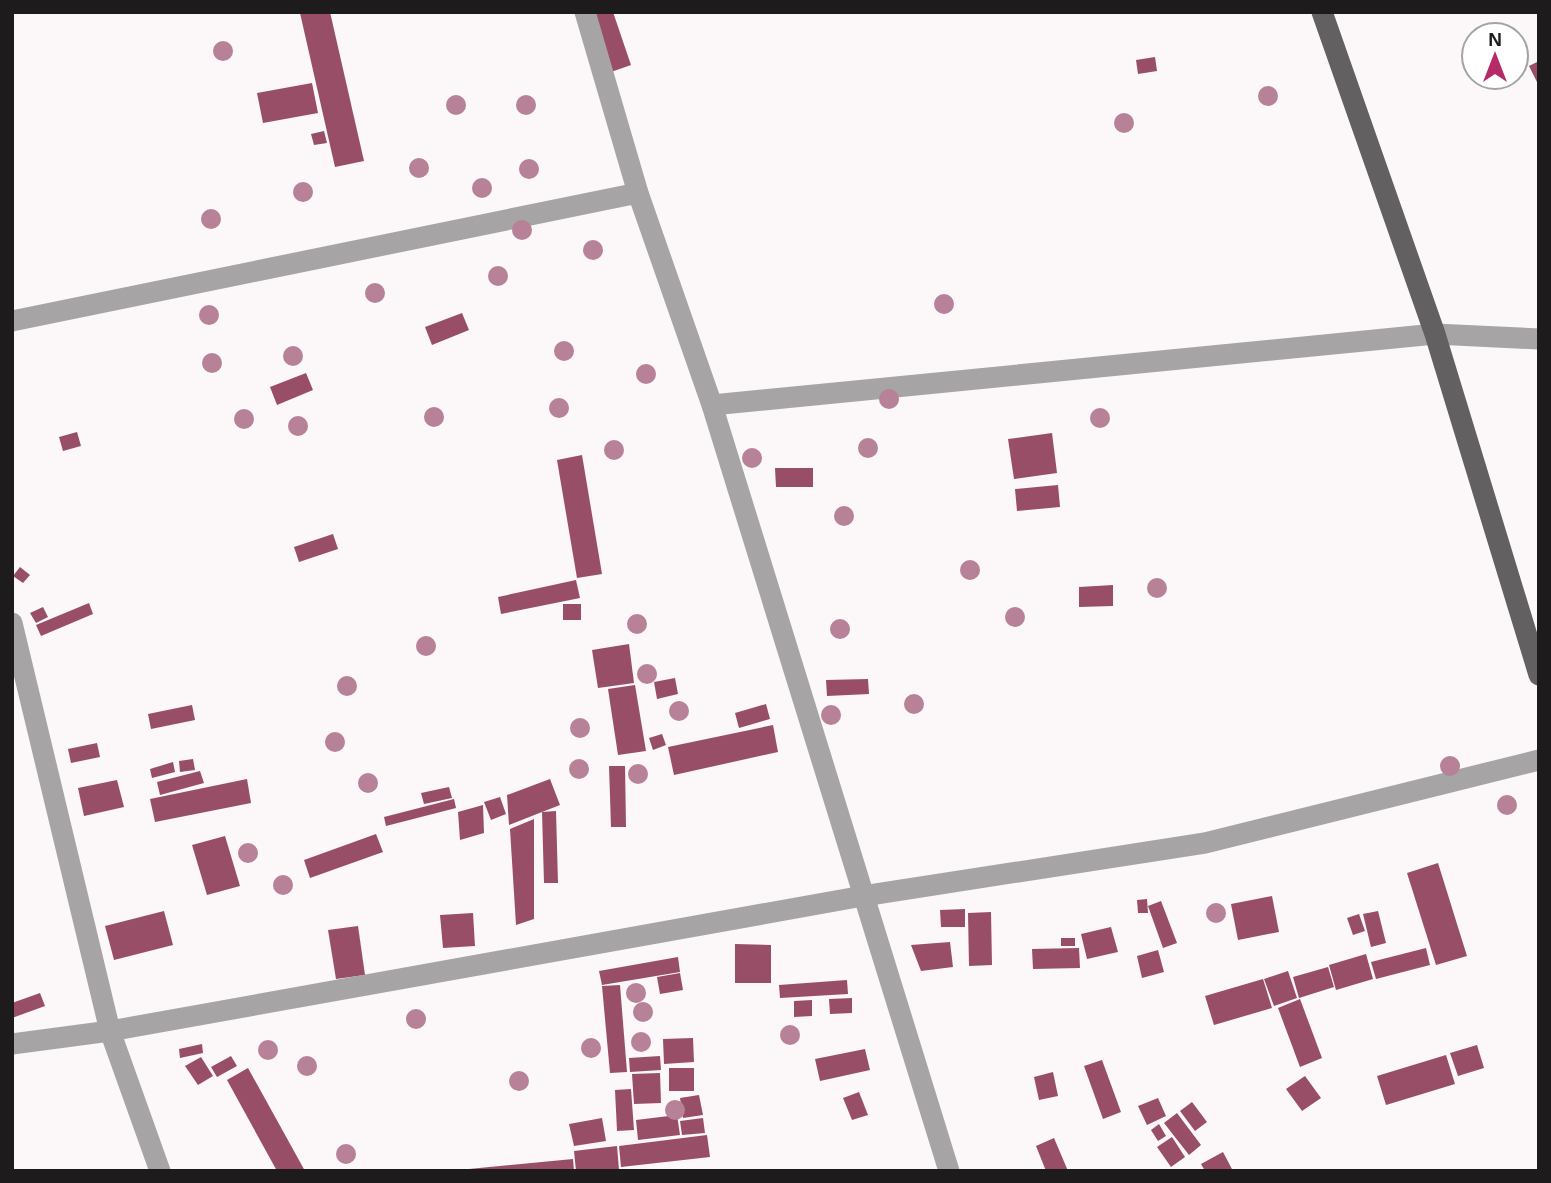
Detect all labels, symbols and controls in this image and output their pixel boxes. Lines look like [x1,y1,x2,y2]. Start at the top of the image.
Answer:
north arrow [1460,21,1530,91]
text: N [1488,29,1502,50]

